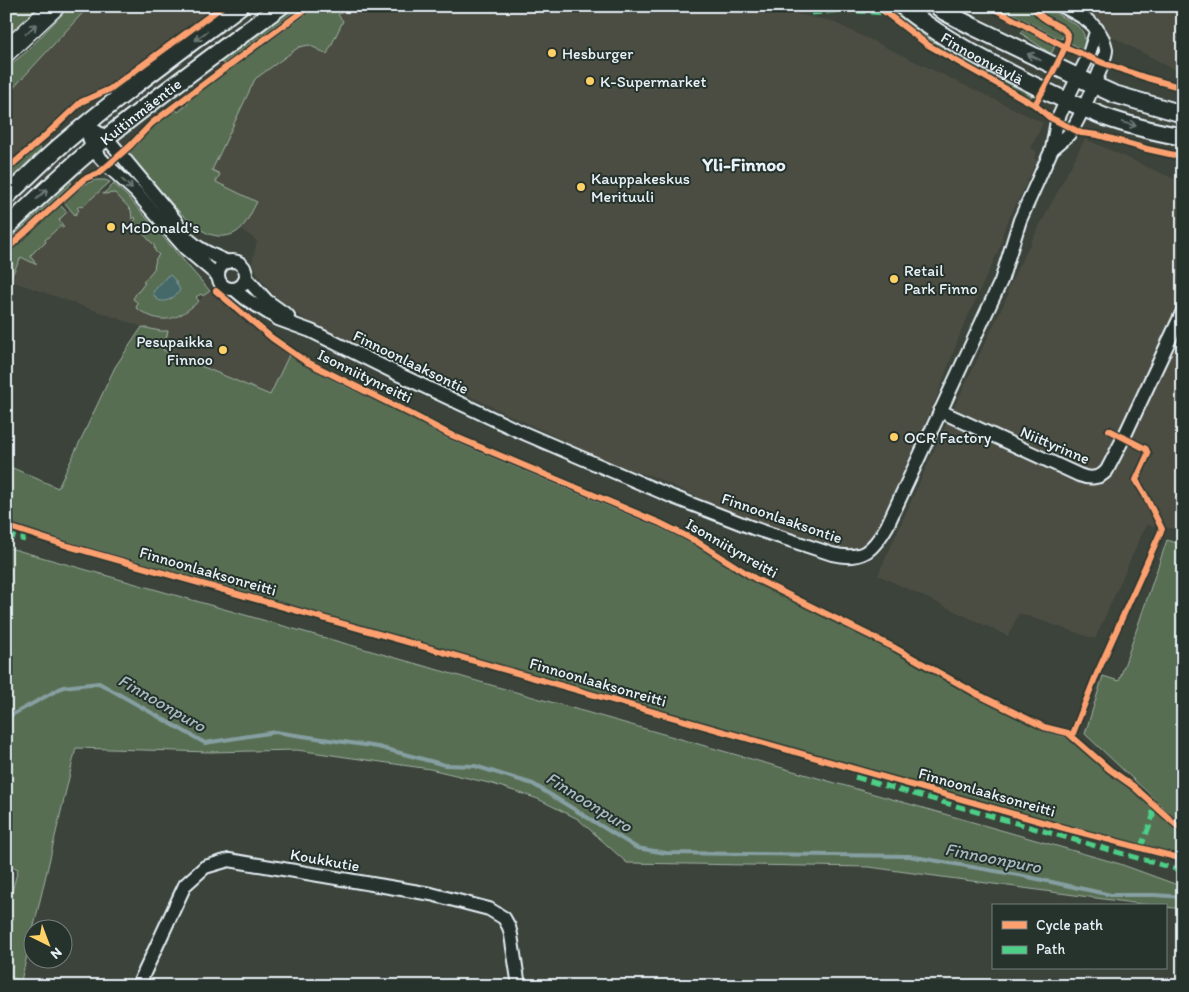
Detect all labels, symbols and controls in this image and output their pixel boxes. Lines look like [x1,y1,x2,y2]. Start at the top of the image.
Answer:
one-way arrow [24,23,37,35]
street label: Finnoonväylä [938,28,1028,88]
one-way arrow [195,30,208,41]
place label: Hesburger [562,44,633,63]
marker: Hesburger [546,47,558,59]
one-way arrow [1027,52,1042,61]
place label: K-Supermarket [600,72,707,91]
street label: Kuitinmäentie [96,74,185,149]
marker: K-Supermarket [584,75,596,87]
one-way arrow [1121,119,1137,129]
district label: Yli-Finnoo [701,153,786,176]
place label: Kauppakeskus Merituuli [591,169,690,206]
one-way arrow [120,178,133,190]
marker: Kauppakeskus Merituuli [575,181,587,193]
one-way arrow [35,188,48,200]
place label: McDonald's [121,218,199,237]
marker: McDonald's [105,221,117,233]
place label: Retail Park Finno [904,261,978,298]
marker: Retail Park Finno [888,273,900,285]
street label: Finnoonlaaksontie [350,326,472,398]
place label: Pesupaikka Finnoo [136,332,213,369]
marker: Pesupaikka Finnoo [217,344,229,356]
street label: Isonniitynreitti [314,345,416,407]
street label: Niittyrinne [1017,422,1093,468]
place label: OCR Factory [904,428,992,447]
marker: OCR Factory [888,431,900,443]
street label: Finnoonlaaksontie [719,488,845,548]
street label: Isonniitynreitti [683,514,781,582]
street label: Finnoonlaaksonreitti [137,542,279,600]
street label: Finnoonlaaksonreitti [527,653,669,711]
water label: Finnoonpuro [114,669,210,737]
street label: Finnoonlaaksonreitti [916,763,1058,821]
water label: Finnoonpuro [542,767,637,838]
water label: Finnoonpuro [943,838,1044,878]
street label: Koukkutie [289,845,361,875]
legend [992,904,1166,970]
text: Cycle path [1036,916,1103,934]
north arrow [22,920,72,970]
text: Path [1036,940,1065,958]
text: N [47,944,66,963]

